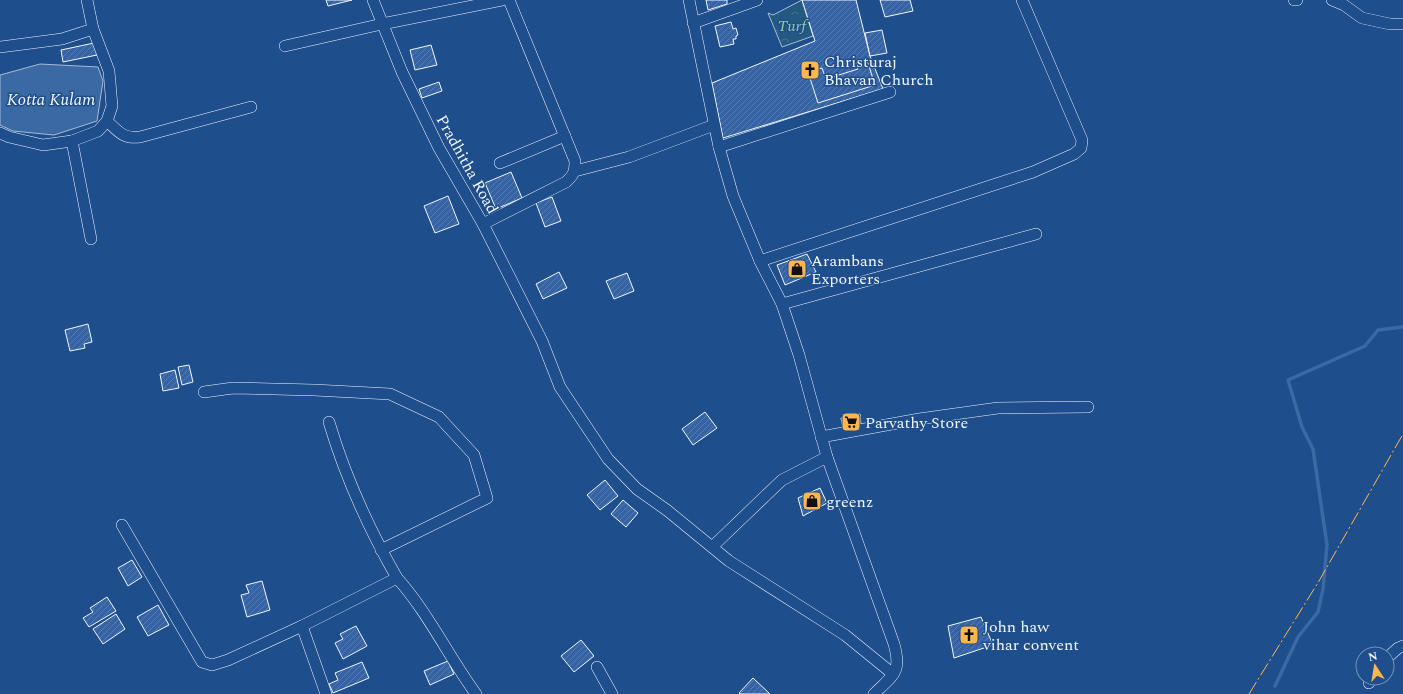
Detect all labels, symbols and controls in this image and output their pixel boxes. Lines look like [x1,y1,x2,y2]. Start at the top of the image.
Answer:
park label: Turf [778,14,809,38]
place label: Christuraj Bhavan Church [824,50,933,92]
church icon: Christuraj Bhavan Church [799,59,821,81]
water label: Kotta Kulam [7,87,95,113]
street label: Pradhitha Road [430,110,504,219]
place label: Arambans Exporters [811,249,884,291]
shop icon: Arambans Exporters [786,258,808,280]
supermarket icon: Parvathy Store [840,411,862,433]
place label: Parvathy Store [865,411,968,435]
shop icon: greenz [801,490,823,512]
place label: greenz [826,490,873,514]
place label: John haw vihar convent [982,615,1079,657]
church icon: John haw vihar convent [958,624,980,646]
north arrow [1355,646,1395,686]
text: N [1367,647,1379,666]

